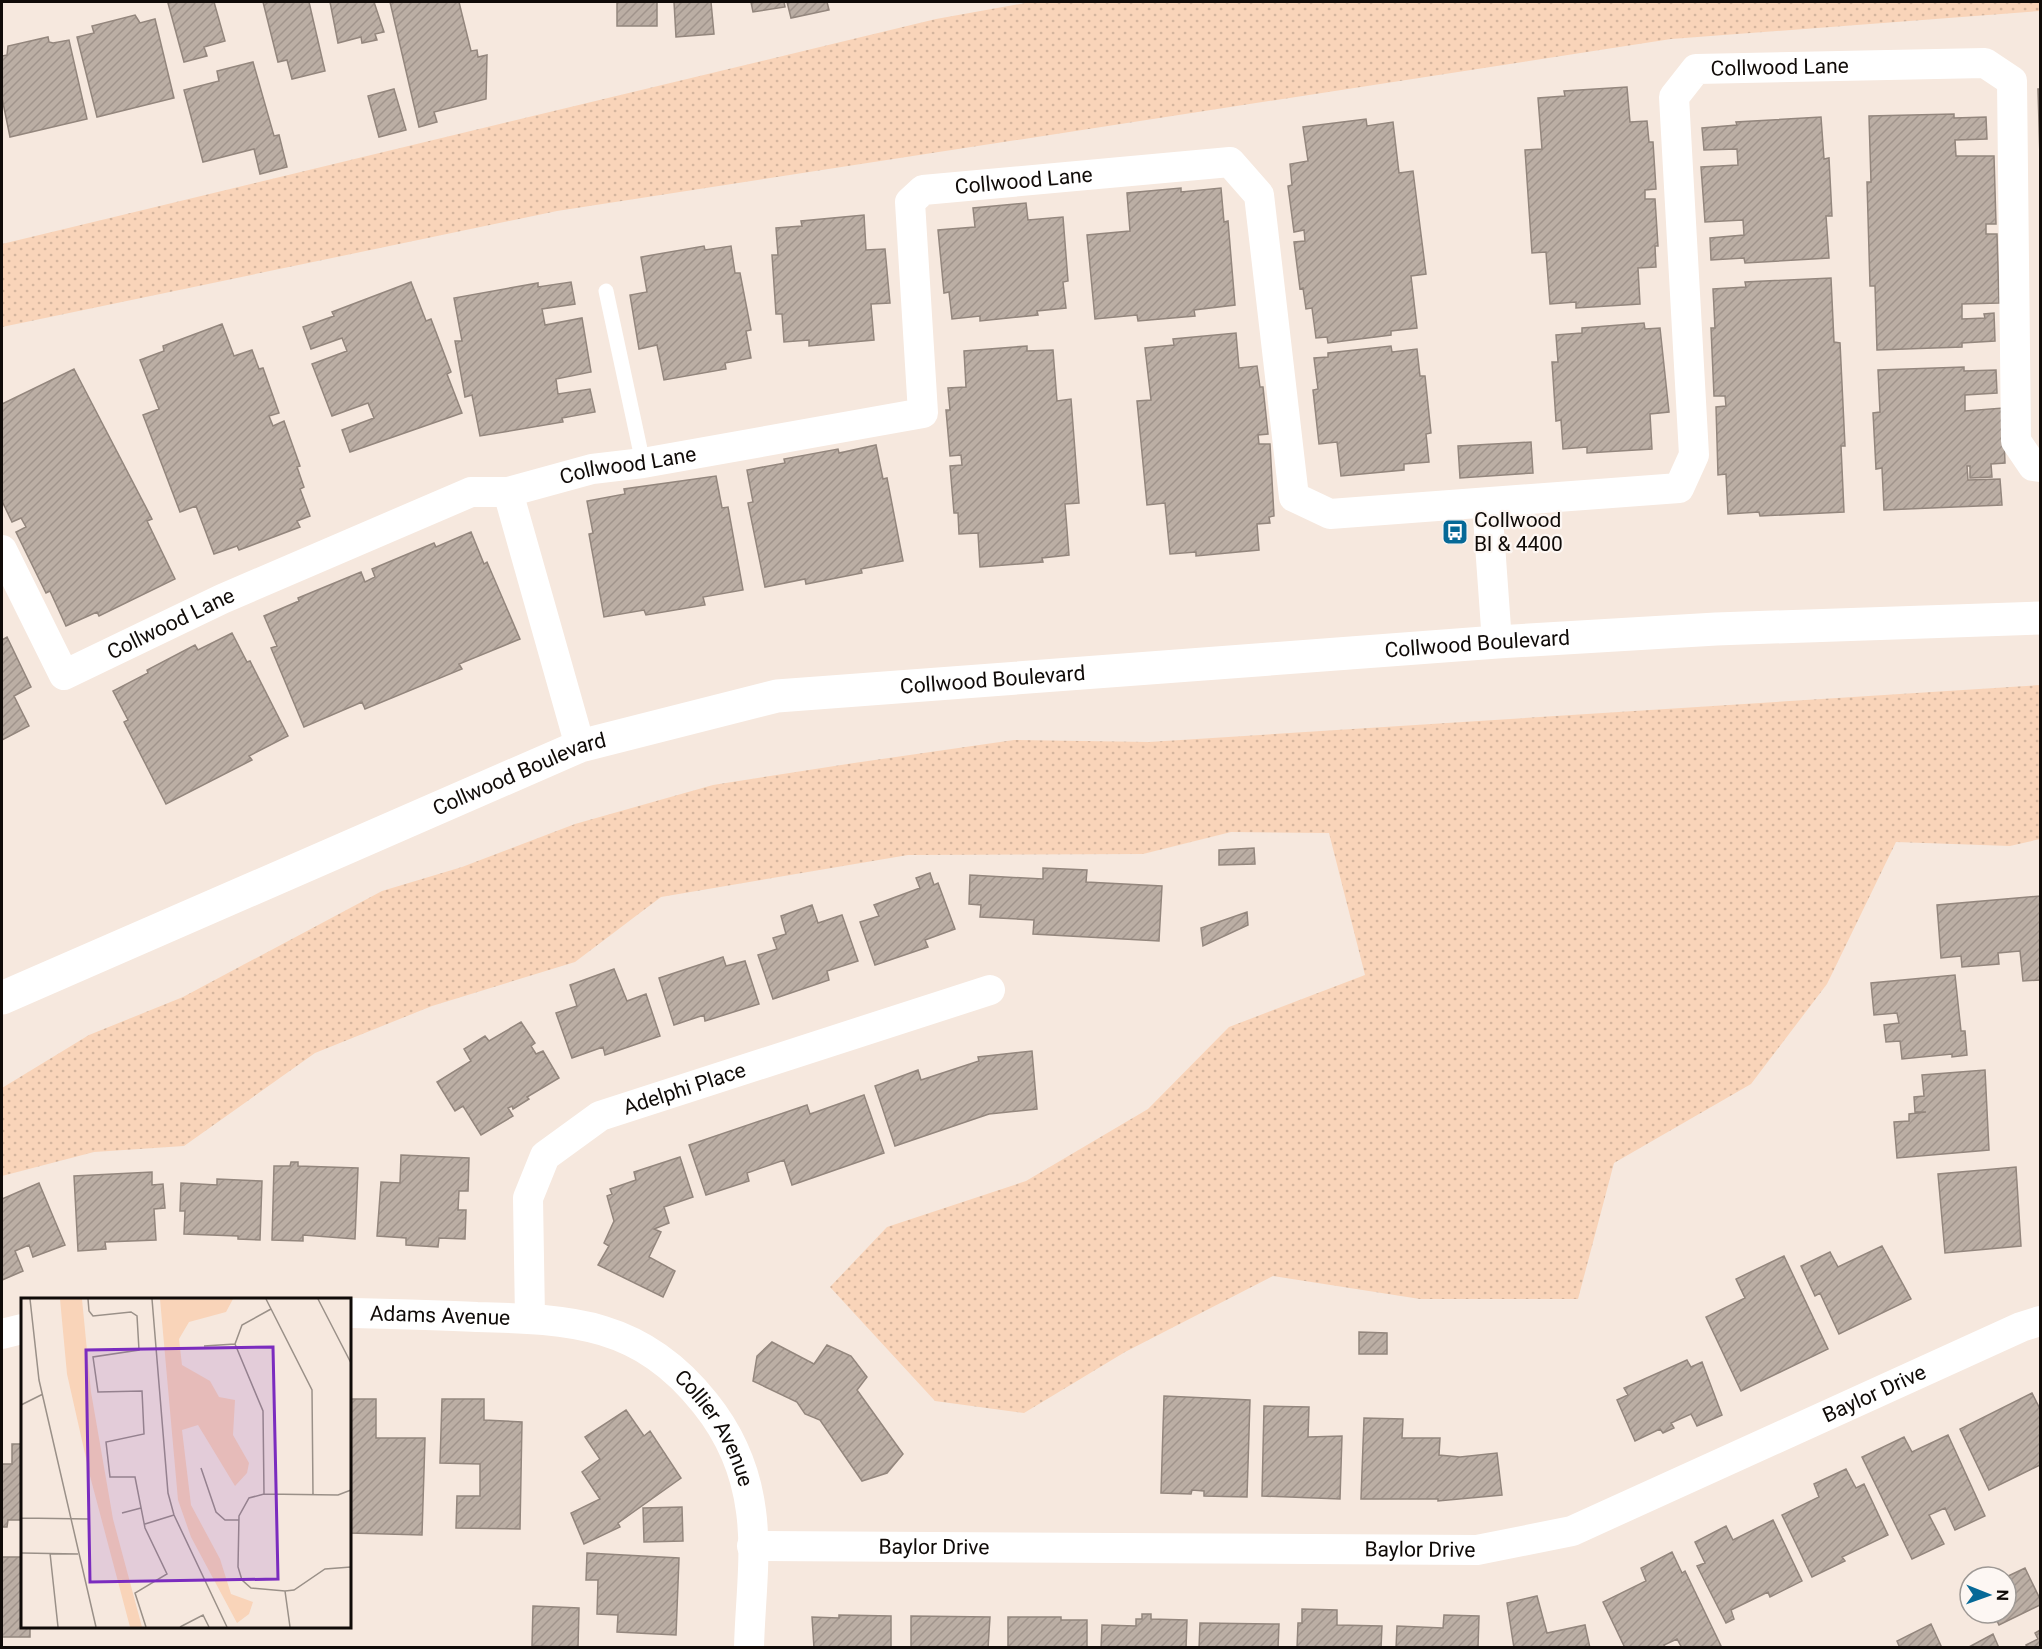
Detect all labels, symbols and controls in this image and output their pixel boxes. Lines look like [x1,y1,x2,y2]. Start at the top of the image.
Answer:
street label: Collwood Lane [1710,54,1849,81]
street label: Collwood Lane [954,163,1094,199]
street label: Collwood Lane [557,442,698,489]
place label: Collwood Bl & 4400 [1474,508,1563,556]
bus stop icon: Collwood Bl & 4400 [1440,517,1470,547]
street label: Collwood Lane [103,583,238,664]
street label: Collwood Boulevard [1384,626,1571,662]
street label: Collwood Boulevard [899,661,1086,699]
street label: Collwood Boulevard [429,728,608,821]
street label: Adelphi Place [620,1058,749,1120]
inset map [21,1298,351,1628]
street label: Adams Avenue [370,1301,511,1330]
street label: Baylor Drive [1819,1360,1930,1427]
street label: Collier Avenue [670,1365,758,1489]
street label: Baylor Drive [878,1535,990,1559]
street label: Baylor Drive [1364,1537,1476,1562]
north arrow [1958,1565,2018,1625]
text: N [1993,1589,2012,1601]

